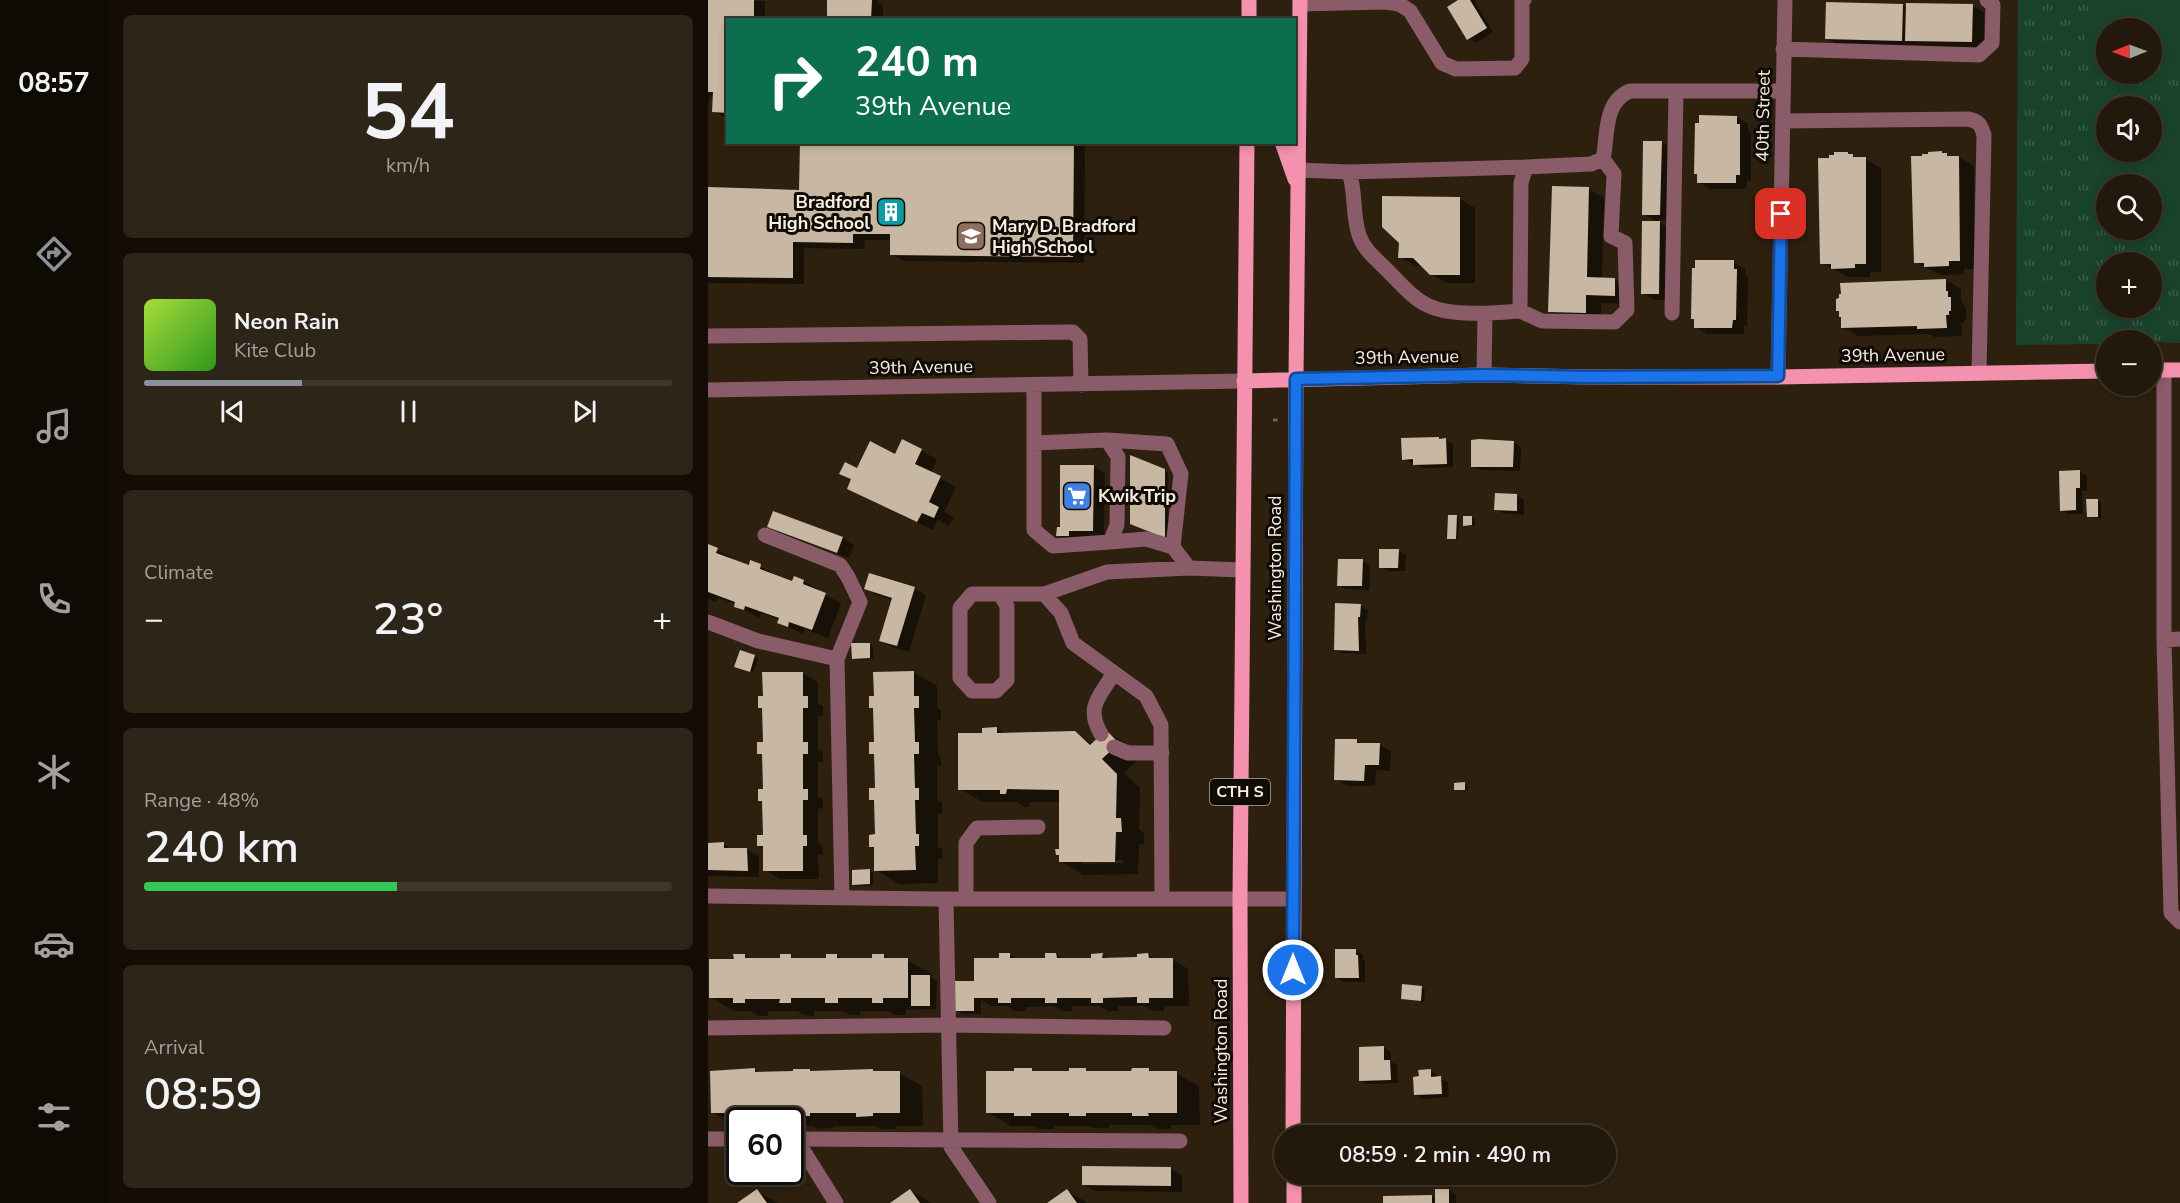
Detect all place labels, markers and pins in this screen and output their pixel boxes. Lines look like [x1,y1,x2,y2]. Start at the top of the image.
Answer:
pin [1755,188,1806,239]
place label: Bradford High School [768,190,870,235]
building icon: Bradford High School [875,196,907,228]
place label: Mary D. Bradford High School [992,214,1136,259]
school or university icon: Mary D. Bradford High School [955,220,987,252]
supermarket icon: Kwik Trip [1061,480,1093,512]
place label: Kwik Trip [1098,484,1176,508]

